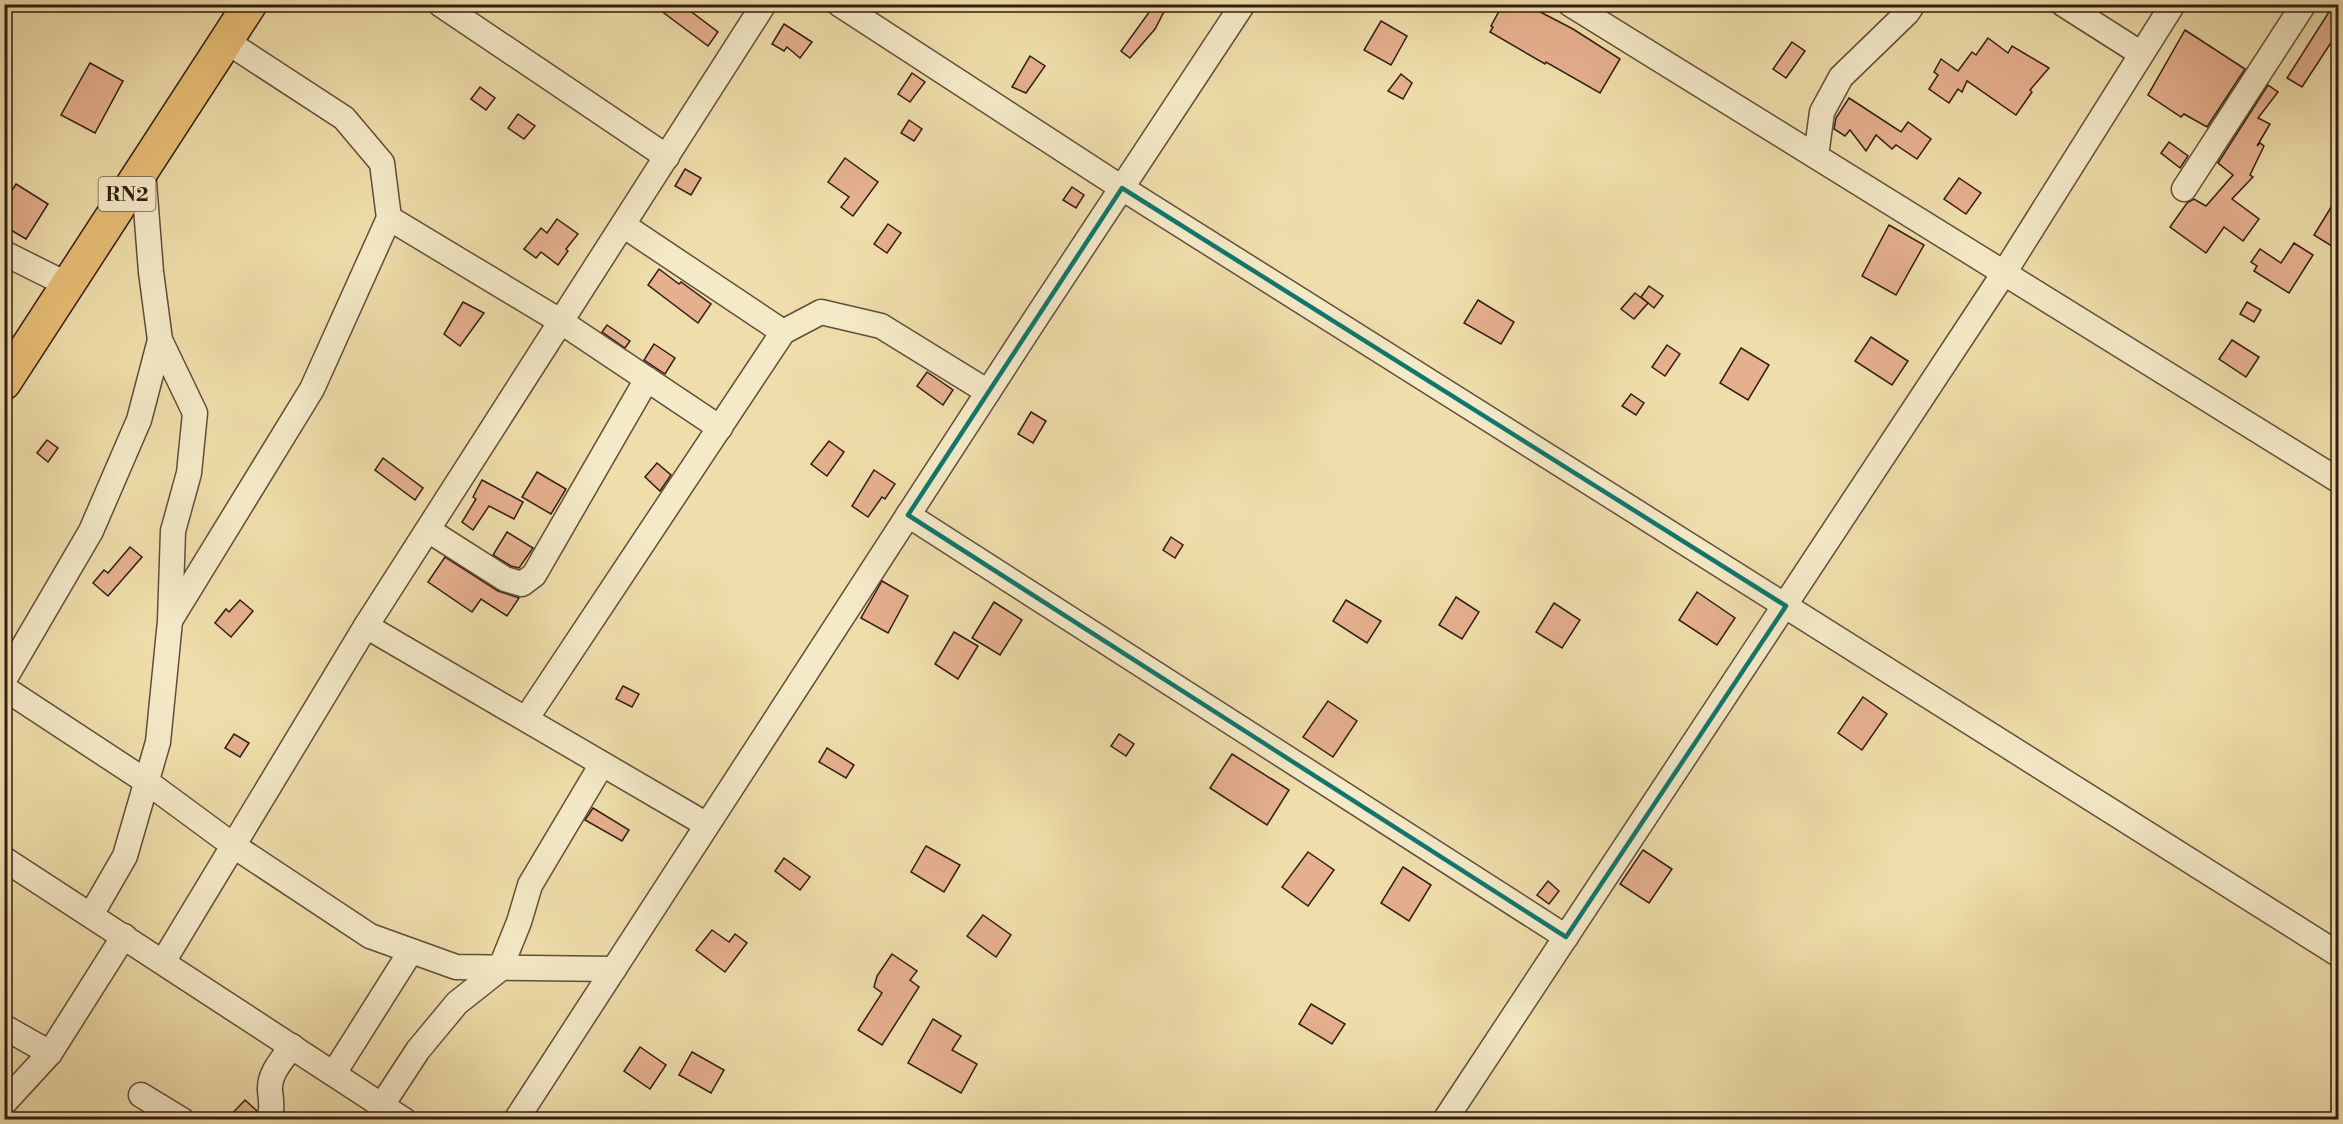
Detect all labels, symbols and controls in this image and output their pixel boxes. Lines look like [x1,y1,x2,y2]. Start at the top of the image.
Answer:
road number: RN2 [98,177,156,211]

